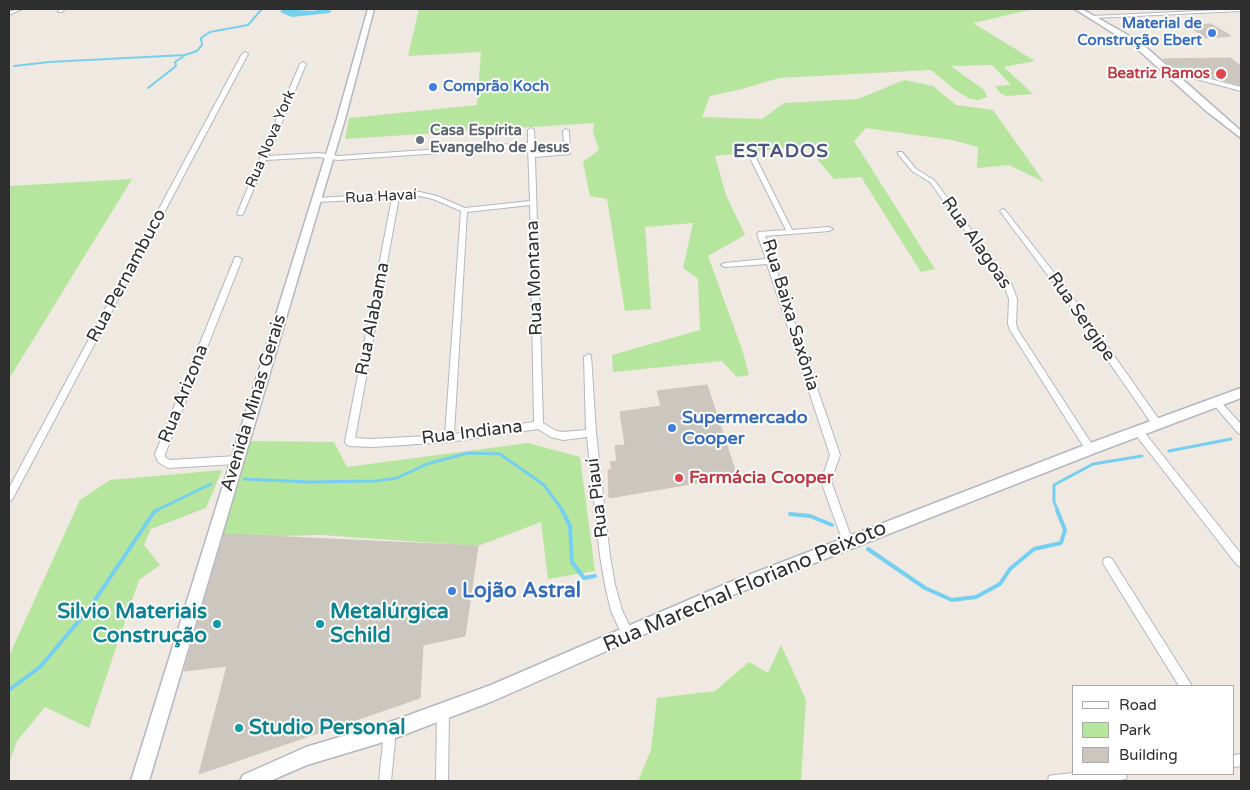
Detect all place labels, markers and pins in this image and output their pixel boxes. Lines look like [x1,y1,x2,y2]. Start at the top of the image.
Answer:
place label: Material de Construção Ebert [1077,15,1202,50]
marker: Material de Construção Ebert [1206,27,1218,39]
place label: Beatriz Ramos [1107,65,1210,83]
marker: Beatriz Ramos [1214,67,1228,81]
place label: Comprão Koch [443,78,549,96]
marker: Comprão Koch [427,81,439,93]
place label: Casa Espírita Evangelho de Jesus [430,122,569,157]
marker: Casa Espírita Evangelho de Jesus [414,134,426,146]
place label: Supermercado Cooper [682,407,808,449]
marker: Supermercado Cooper [666,422,678,434]
place label: Farmácia Cooper [689,467,834,489]
marker: Farmácia Cooper [673,472,685,484]
place label: Lojão Astral [462,578,581,604]
marker: Lojão Astral [446,585,458,597]
place label: Silvio Materiais Construção [57,599,207,649]
place label: Metalúrgica Schild [330,599,449,649]
marker: Silvio Materiais Construção [211,618,223,630]
marker: Metalúrgica Schild [314,618,326,630]
place label: Studio Personal [249,715,405,741]
marker: Studio Personal [233,722,245,734]

